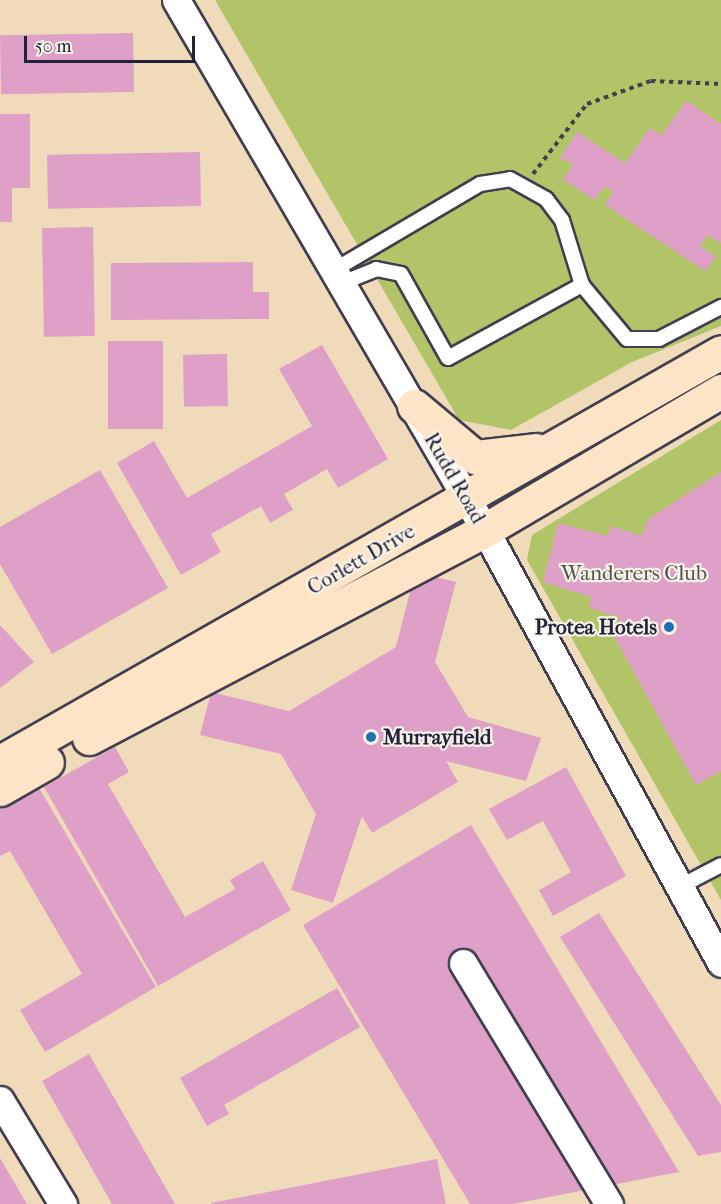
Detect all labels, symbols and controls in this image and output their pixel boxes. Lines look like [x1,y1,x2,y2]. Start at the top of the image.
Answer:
scale bar [27,24,198,62]
text: 50 m [35,36,71,57]
street label: Rudd Road [419,428,491,528]
street label: Corlett Drive [303,518,419,600]
park label: Wanderers Club [561,560,707,586]
place label: Protea Hotels [535,614,657,640]
marker: Protea Hotels [662,620,676,634]
place label: Murrayfield [383,724,491,750]
marker: Murrayfield [364,730,378,744]

